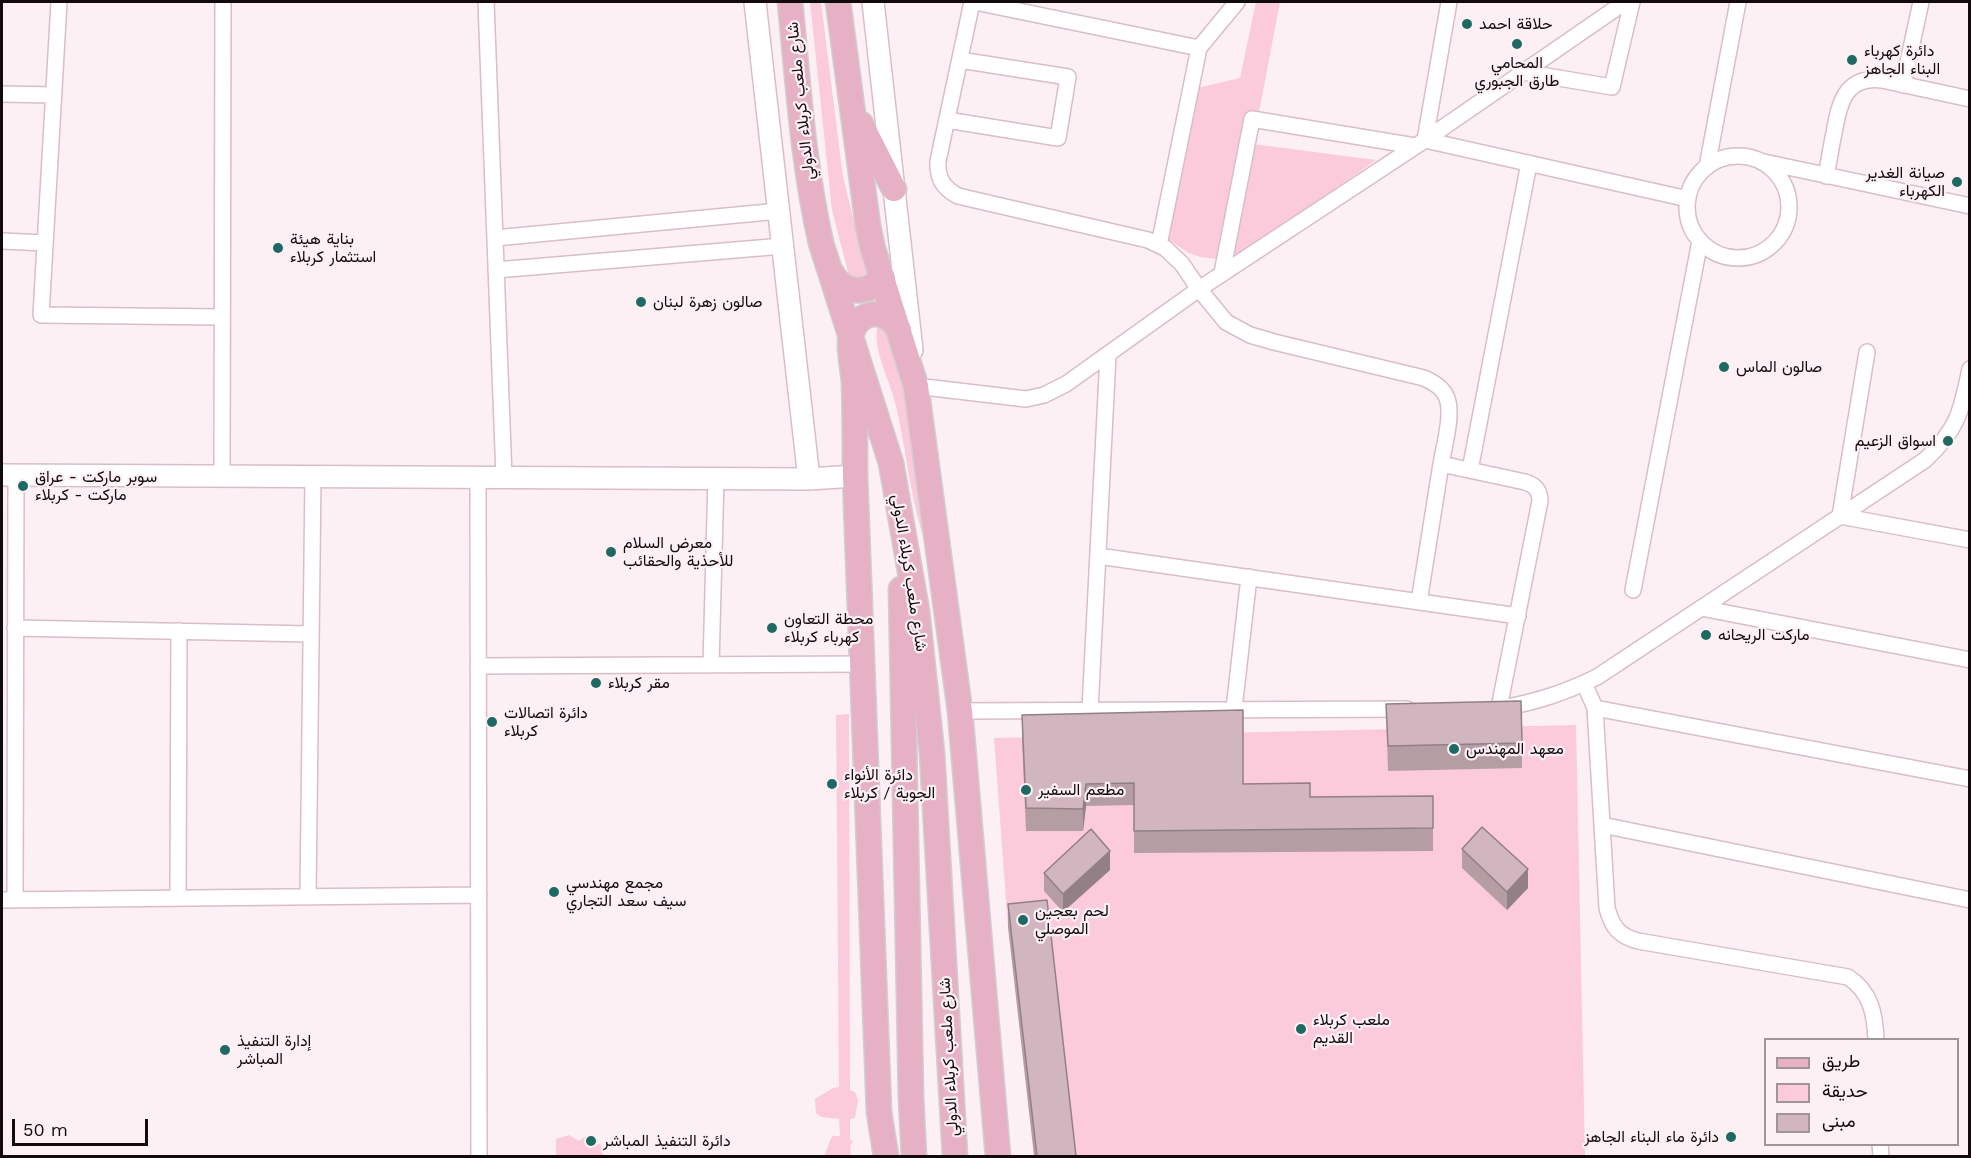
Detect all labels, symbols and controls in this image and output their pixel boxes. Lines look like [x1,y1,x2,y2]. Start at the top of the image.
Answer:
place label: حلاقة احمد [1479,14,1553,34]
marker: حلاقة احمد [1460,17,1474,31]
street label: شارع ملعب كربلاء الدولي [783,21,819,181]
marker: المحامي طارق الجبوري [1510,37,1524,51]
place label: دائرة كهرباء البناء الجاهز [1864,41,1940,79]
place label: المحامي طارق الجبوري [1475,53,1559,91]
marker: دائرة كهرباء البناء الجاهز [1845,53,1859,67]
place label: صيانة الغدير الكهرباء [1866,163,1945,201]
marker: صيانة الغدير الكهرباء [1950,175,1964,189]
place label: بناية هيئة استثمار كربلاء [290,229,376,267]
marker: بناية هيئة استثمار كربلاء [271,241,285,255]
place label: صالون زهرة لبنان [653,292,762,312]
marker: صالون زهرة لبنان [634,295,648,309]
place label: صالون الماس [1736,357,1822,377]
marker: صالون الماس [1717,360,1731,374]
place label: اسواق الزعيم [1855,431,1936,451]
marker: اسواق الزعيم [1941,434,1955,448]
place label: سوبر ماركت - عراق ماركت - كربلاء [35,467,157,505]
marker: سوبر ماركت - عراق ماركت - كربلاء [16,479,30,493]
street label: شارع ملعب كربلاء الدولي [887,493,931,653]
place label: معرض السلام للأحذية والحقائب [623,533,733,571]
marker: معرض السلام للأحذية والحقائب [604,545,618,559]
place label: محطة التعاون كهرباء كربلاء [784,609,873,647]
marker: محطة التعاون كهرباء كربلاء [765,621,779,635]
place label: ماركت الريحانه [1718,625,1810,645]
marker: ماركت الريحانه [1699,628,1713,642]
place label: مقر كربلاء [608,673,670,693]
marker: مقر كربلاء [589,676,603,690]
place label: دائرة اتصالات كربلاء [504,703,588,741]
marker: دائرة اتصالات كربلاء [485,715,499,729]
place label: معهد المهندس [1466,739,1564,759]
marker: معهد المهندس [1447,742,1461,756]
place label: دائرة الأنواء الجوية / كربلاء [844,765,935,803]
marker: دائرة الأنواء الجوية / كربلاء [825,777,839,791]
place label: مطعم السفير [1038,780,1124,800]
marker: مطعم السفير [1019,783,1033,797]
place label: مجمع مهندسي سيف سعد التجاري [566,873,686,911]
marker: مجمع مهندسي سيف سعد التجاري [547,885,561,899]
place label: لحم بعجين الموصلي [1035,901,1109,939]
marker: لحم بعجين الموصلي [1016,913,1030,927]
street label: شارع ملعب كربلاء الدولي [935,977,963,1137]
place label: ملعب كربلاء القديم [1313,1010,1390,1048]
marker: ملعب كربلاء القديم [1294,1022,1308,1036]
place label: إدارة التنفيذ المباشر [237,1031,311,1069]
legend [1764,1038,1959,1146]
marker: إدارة التنفيذ المباشر [218,1043,232,1057]
text: طريق [1822,1050,1860,1071]
text: حديقة [1822,1080,1868,1101]
scale bar [15,1107,152,1145]
text: مبنى [1822,1110,1856,1131]
text: 50 m [23,1119,68,1140]
place label: دائرة ماء البناء الجاهز [1584,1127,1719,1147]
marker: دائرة ماء البناء الجاهز [1724,1130,1738,1144]
place label: دائرة التنفيذ المباشر [603,1131,731,1151]
marker: دائرة التنفيذ المباشر [584,1134,598,1148]

